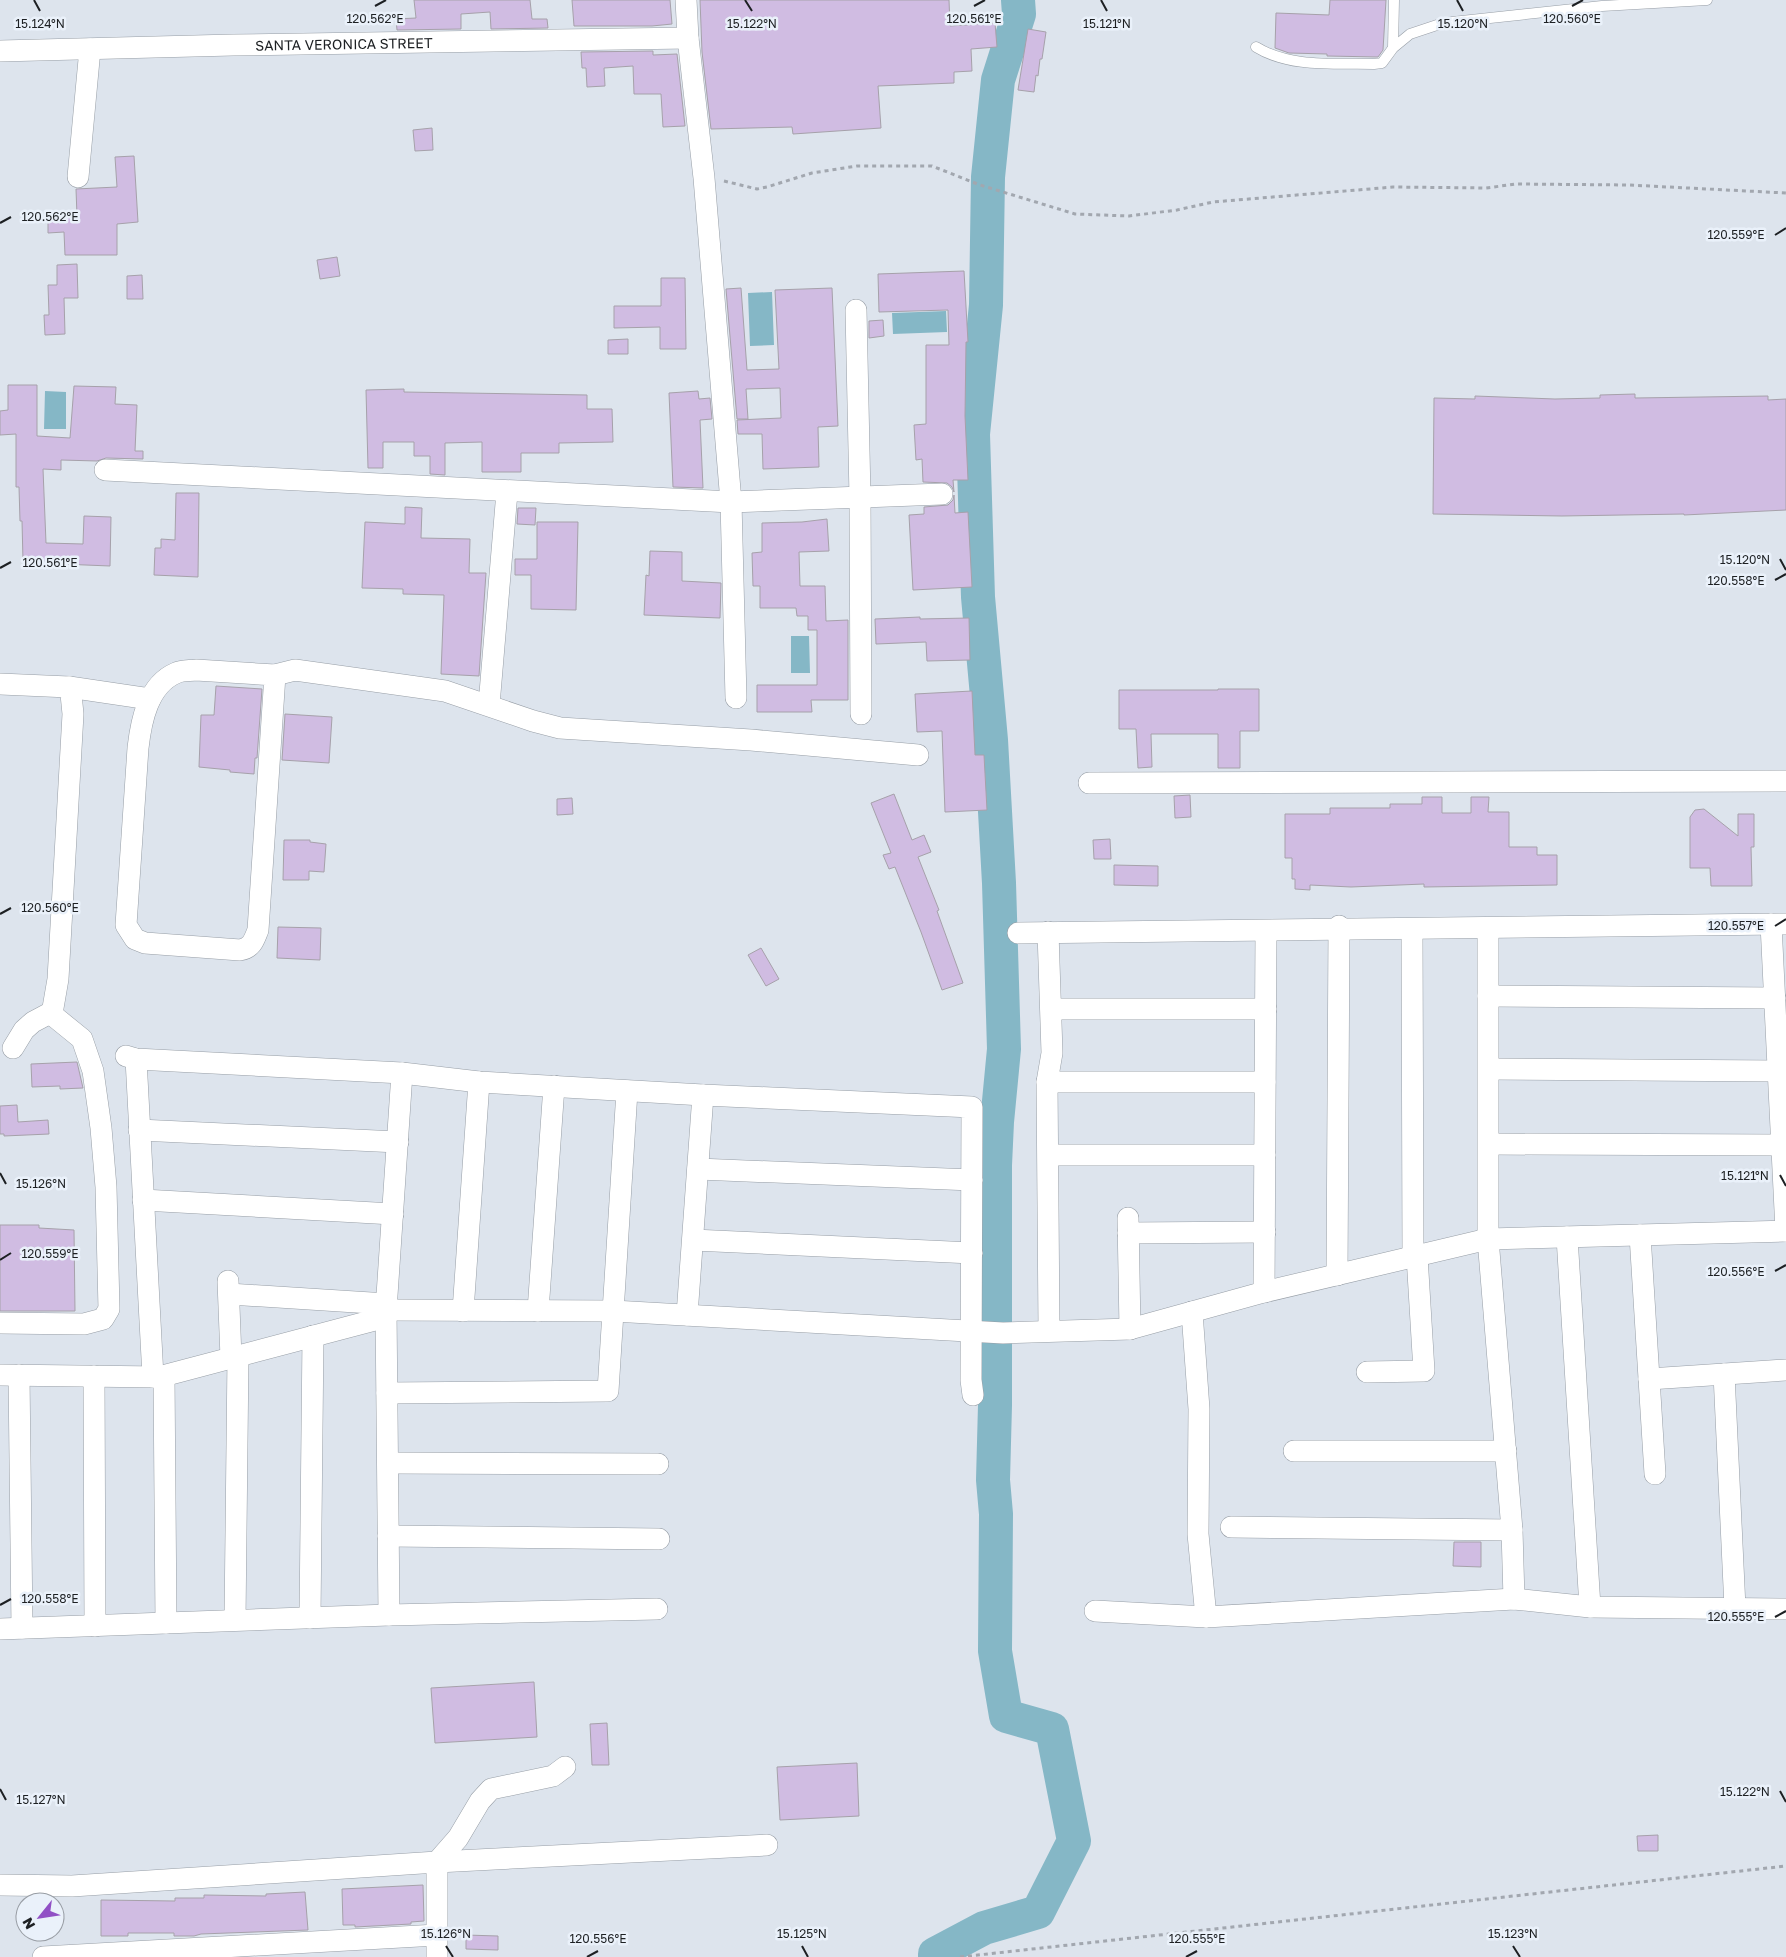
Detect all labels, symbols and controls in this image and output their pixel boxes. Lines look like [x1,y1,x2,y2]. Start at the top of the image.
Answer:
text: 120.562°E [346,11,404,26]
text: 120.561°E [947,11,1001,26]
text: 120.560°E [1543,11,1601,26]
text: 15.124°N [15,16,65,31]
text: 15.122°N [727,16,777,31]
text: 15.121°N [1083,16,1131,31]
text: 15.120°N [1438,16,1488,31]
street label: SANTA VERONICA STREET [255,33,433,53]
text: 120.562°E [21,209,79,224]
text: 120.559°E [1707,227,1765,242]
text: 15.120°N [1720,552,1770,567]
text: 120.561°E [23,555,77,570]
text: 120.558°E [1707,573,1765,588]
text: 120.560°E [21,900,79,915]
text: 120.557°E [1708,918,1764,933]
text: 15.121°N [1721,1168,1769,1183]
text: 15.126°N [16,1176,66,1191]
text: 120.559°E [21,1246,79,1261]
text: 120.556°E [1707,1264,1765,1279]
text: 120.558°E [21,1591,79,1606]
text: 120.555°E [1708,1609,1764,1624]
text: 15.122°N [1720,1784,1770,1799]
text: 15.127°N [16,1792,66,1807]
north arrow [15,1892,65,1942]
text: N [18,1915,38,1933]
text: 15.126°N [421,1926,471,1941]
text: 15.125°N [777,1926,827,1941]
text: 15.123°N [1488,1926,1538,1941]
text: 120.556°E [569,1931,627,1946]
text: 120.555°E [1169,1931,1225,1946]

